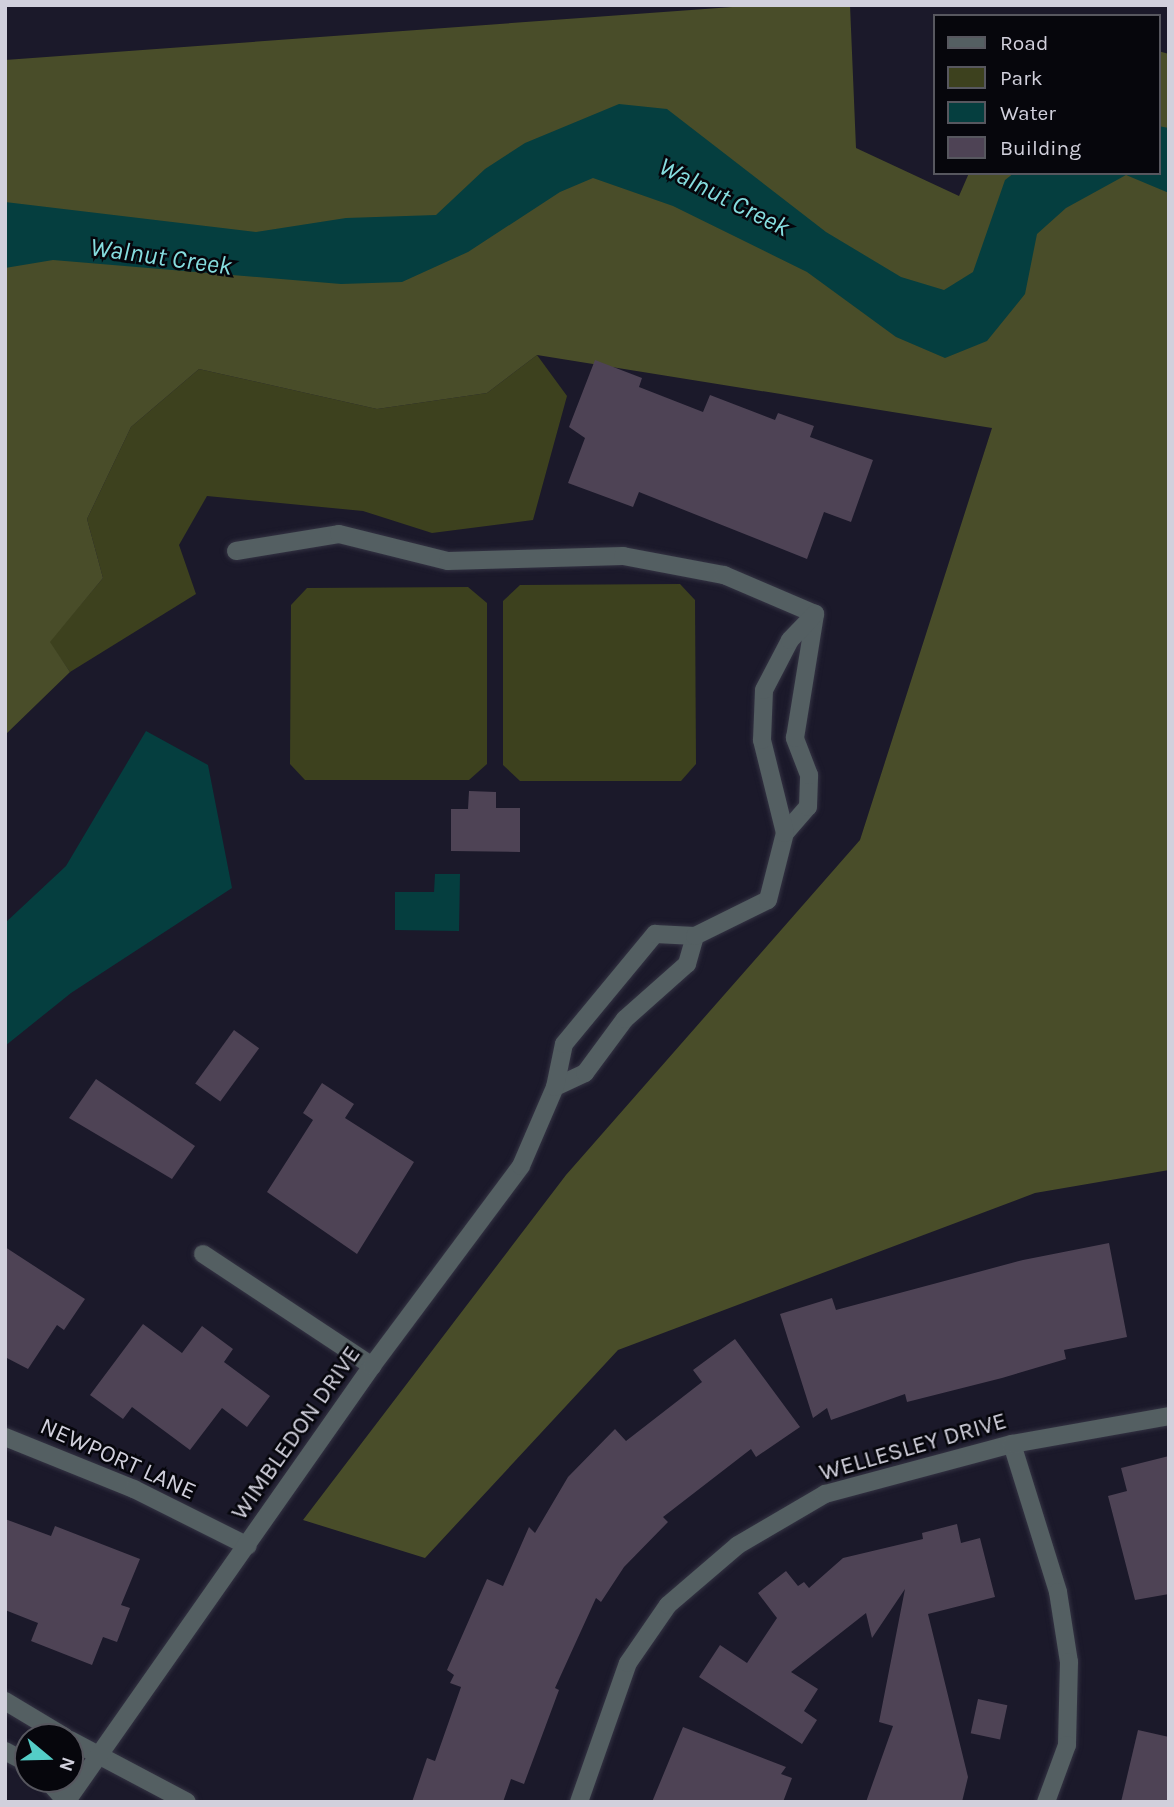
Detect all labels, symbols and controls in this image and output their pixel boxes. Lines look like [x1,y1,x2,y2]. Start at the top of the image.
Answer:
legend [932,14,1160,175]
text: Road [1000,31,1048,55]
text: Park [1000,66,1043,90]
text: Water [1000,101,1056,125]
text: Building [1000,136,1081,160]
water label: Walnut Creek [653,151,795,243]
water label: Walnut Creek [88,232,234,282]
street label: WIMBLEDON DRIVE [225,1340,367,1526]
street label: WELLESLEY DRIVE [816,1407,1010,1487]
street label: NEWPORT LANE [36,1412,200,1506]
north arrow [14,1723,84,1793]
text: N [54,1754,80,1774]

